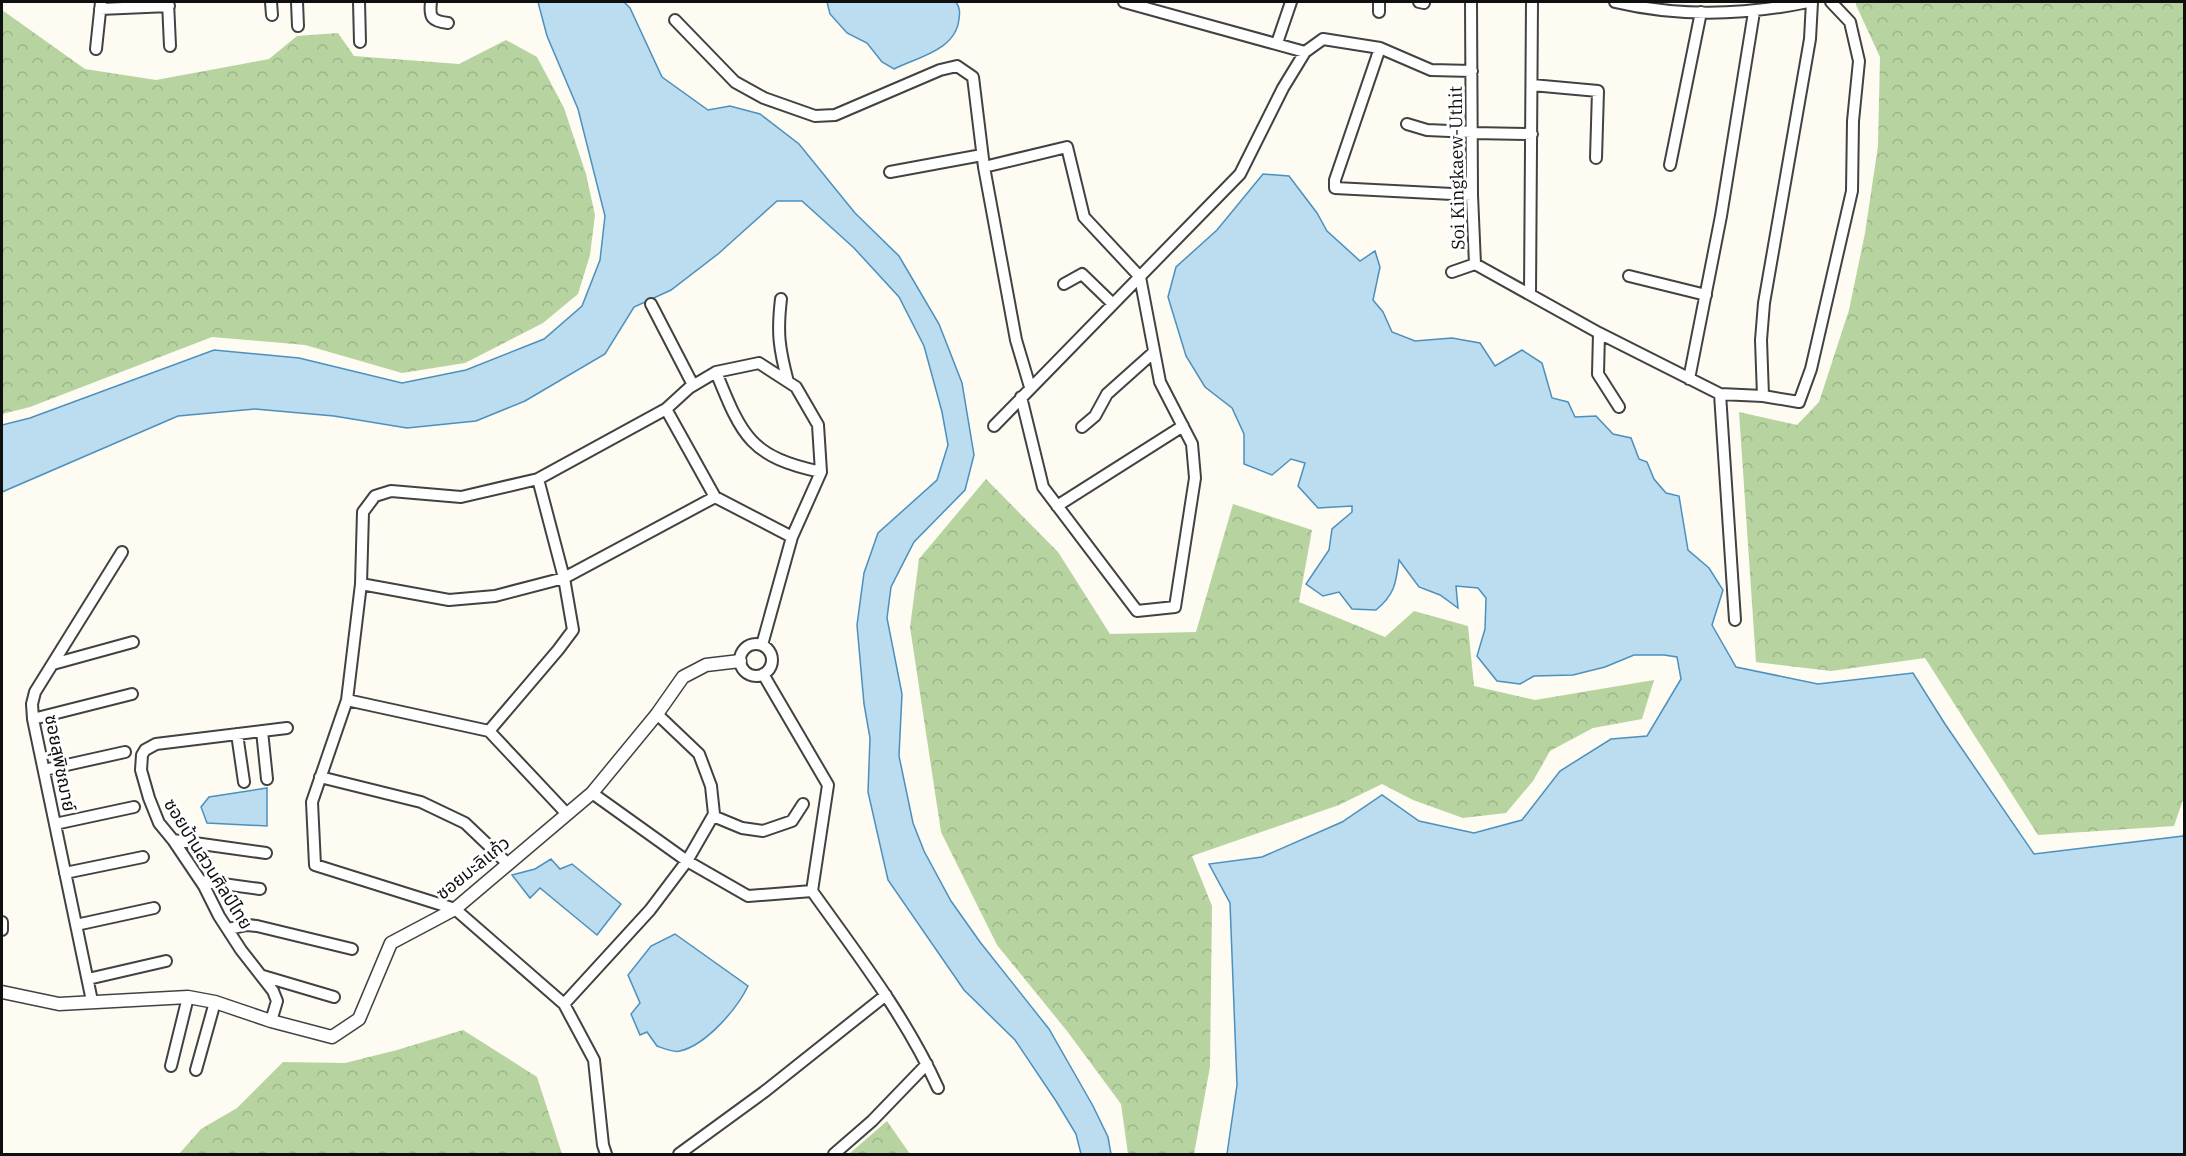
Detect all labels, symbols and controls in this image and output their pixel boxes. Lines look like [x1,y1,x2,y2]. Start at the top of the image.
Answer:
street label: Soi Kingkaew-Uthit [1444,86,1469,250]
street label: ซอยสุพิชฌาย์ [40,713,81,813]
street label: ซอยบ้านสวนศิลป์ไทย [159,794,258,933]
street label: ซอยมะลิแก้ว [431,831,514,904]

